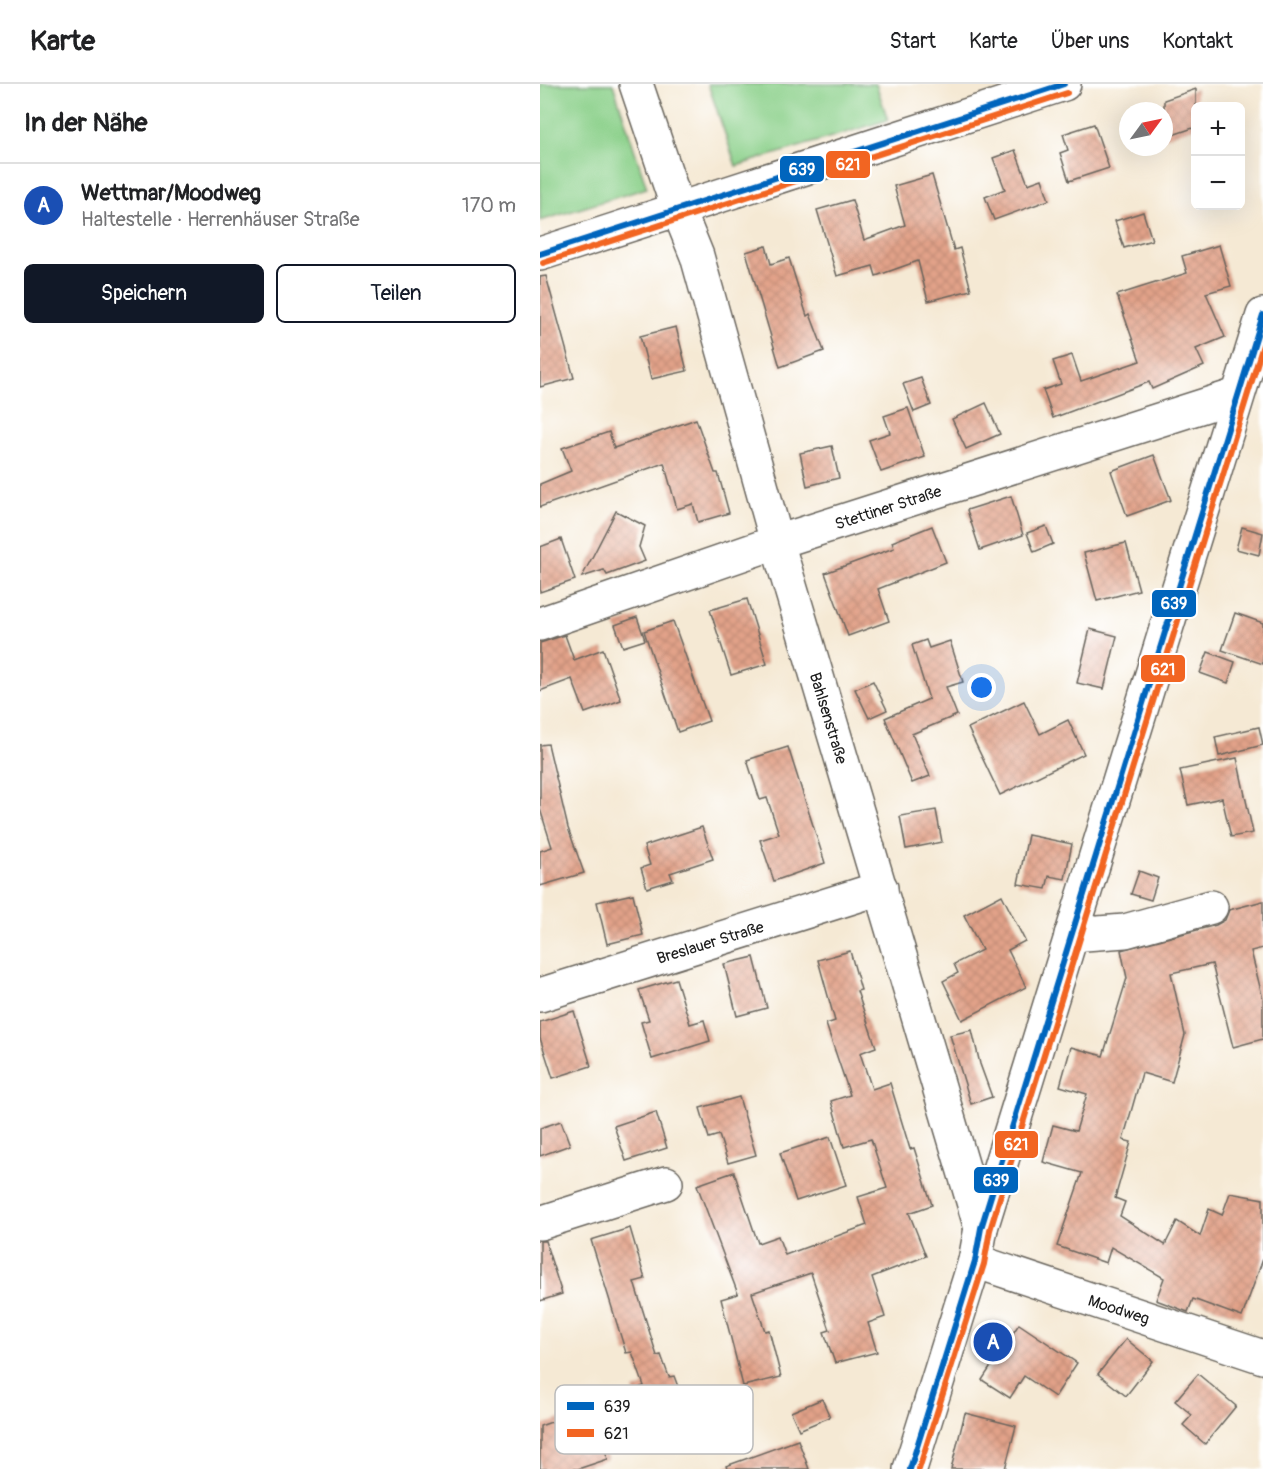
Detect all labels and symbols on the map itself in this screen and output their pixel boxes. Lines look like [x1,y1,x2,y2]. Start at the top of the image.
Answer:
north arrow [1119,102,1173,156]
line badge: 621 [825,150,871,179]
line badge: 639 [779,155,825,183]
text: 621 [836,155,860,175]
text: 639 [789,160,815,180]
street label: Stettiner Straße [832,481,944,535]
line badge: 639 [1151,589,1197,618]
text: 639 [1161,594,1187,614]
line badge: 621 [1140,654,1186,683]
text: 621 [1151,660,1175,680]
street label: Bahlsenstraße [805,670,851,767]
your location [967,673,996,702]
street label: Breslauer Straße [654,917,766,969]
line badge: 621 [994,1130,1039,1159]
text: 621 [1004,1135,1028,1155]
line badge: 639 [973,1166,1019,1194]
text: 639 [983,1171,1009,1191]
street label: Moodweg [1086,1291,1152,1329]
pin: A [974,1320,1012,1364]
legend [555,1385,753,1454]
text: 639 [604,1397,630,1417]
text: 621 [604,1424,629,1444]

